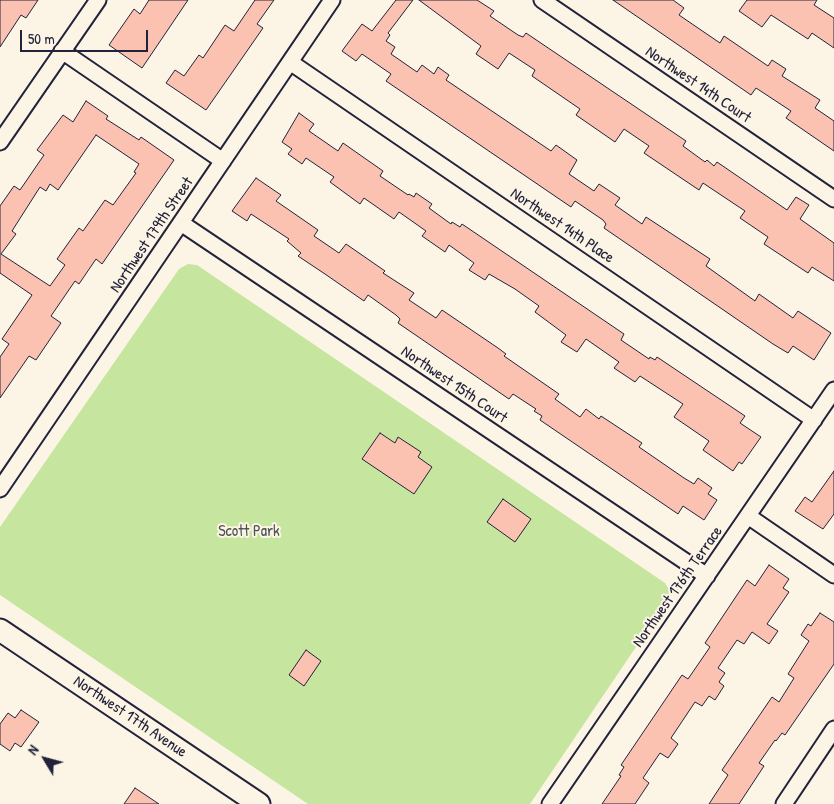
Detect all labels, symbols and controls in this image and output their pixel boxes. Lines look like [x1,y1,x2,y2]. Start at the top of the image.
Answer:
scale bar [22,20,150,52]
text: 50 m [28,28,55,49]
street label: Northwest 14th Court [641,43,755,127]
street label: Northwest 179th Street [106,174,198,296]
street label: Northwest 14th Place [506,184,618,268]
street label: Northwest 15th Court [397,342,511,428]
park label: Scott Park [218,522,280,542]
street label: Northwest 176th Terrace [629,523,727,651]
street label: Northwest 17th Avenue [70,672,190,762]
north arrow [20,734,70,784]
text: N [23,741,42,758]

